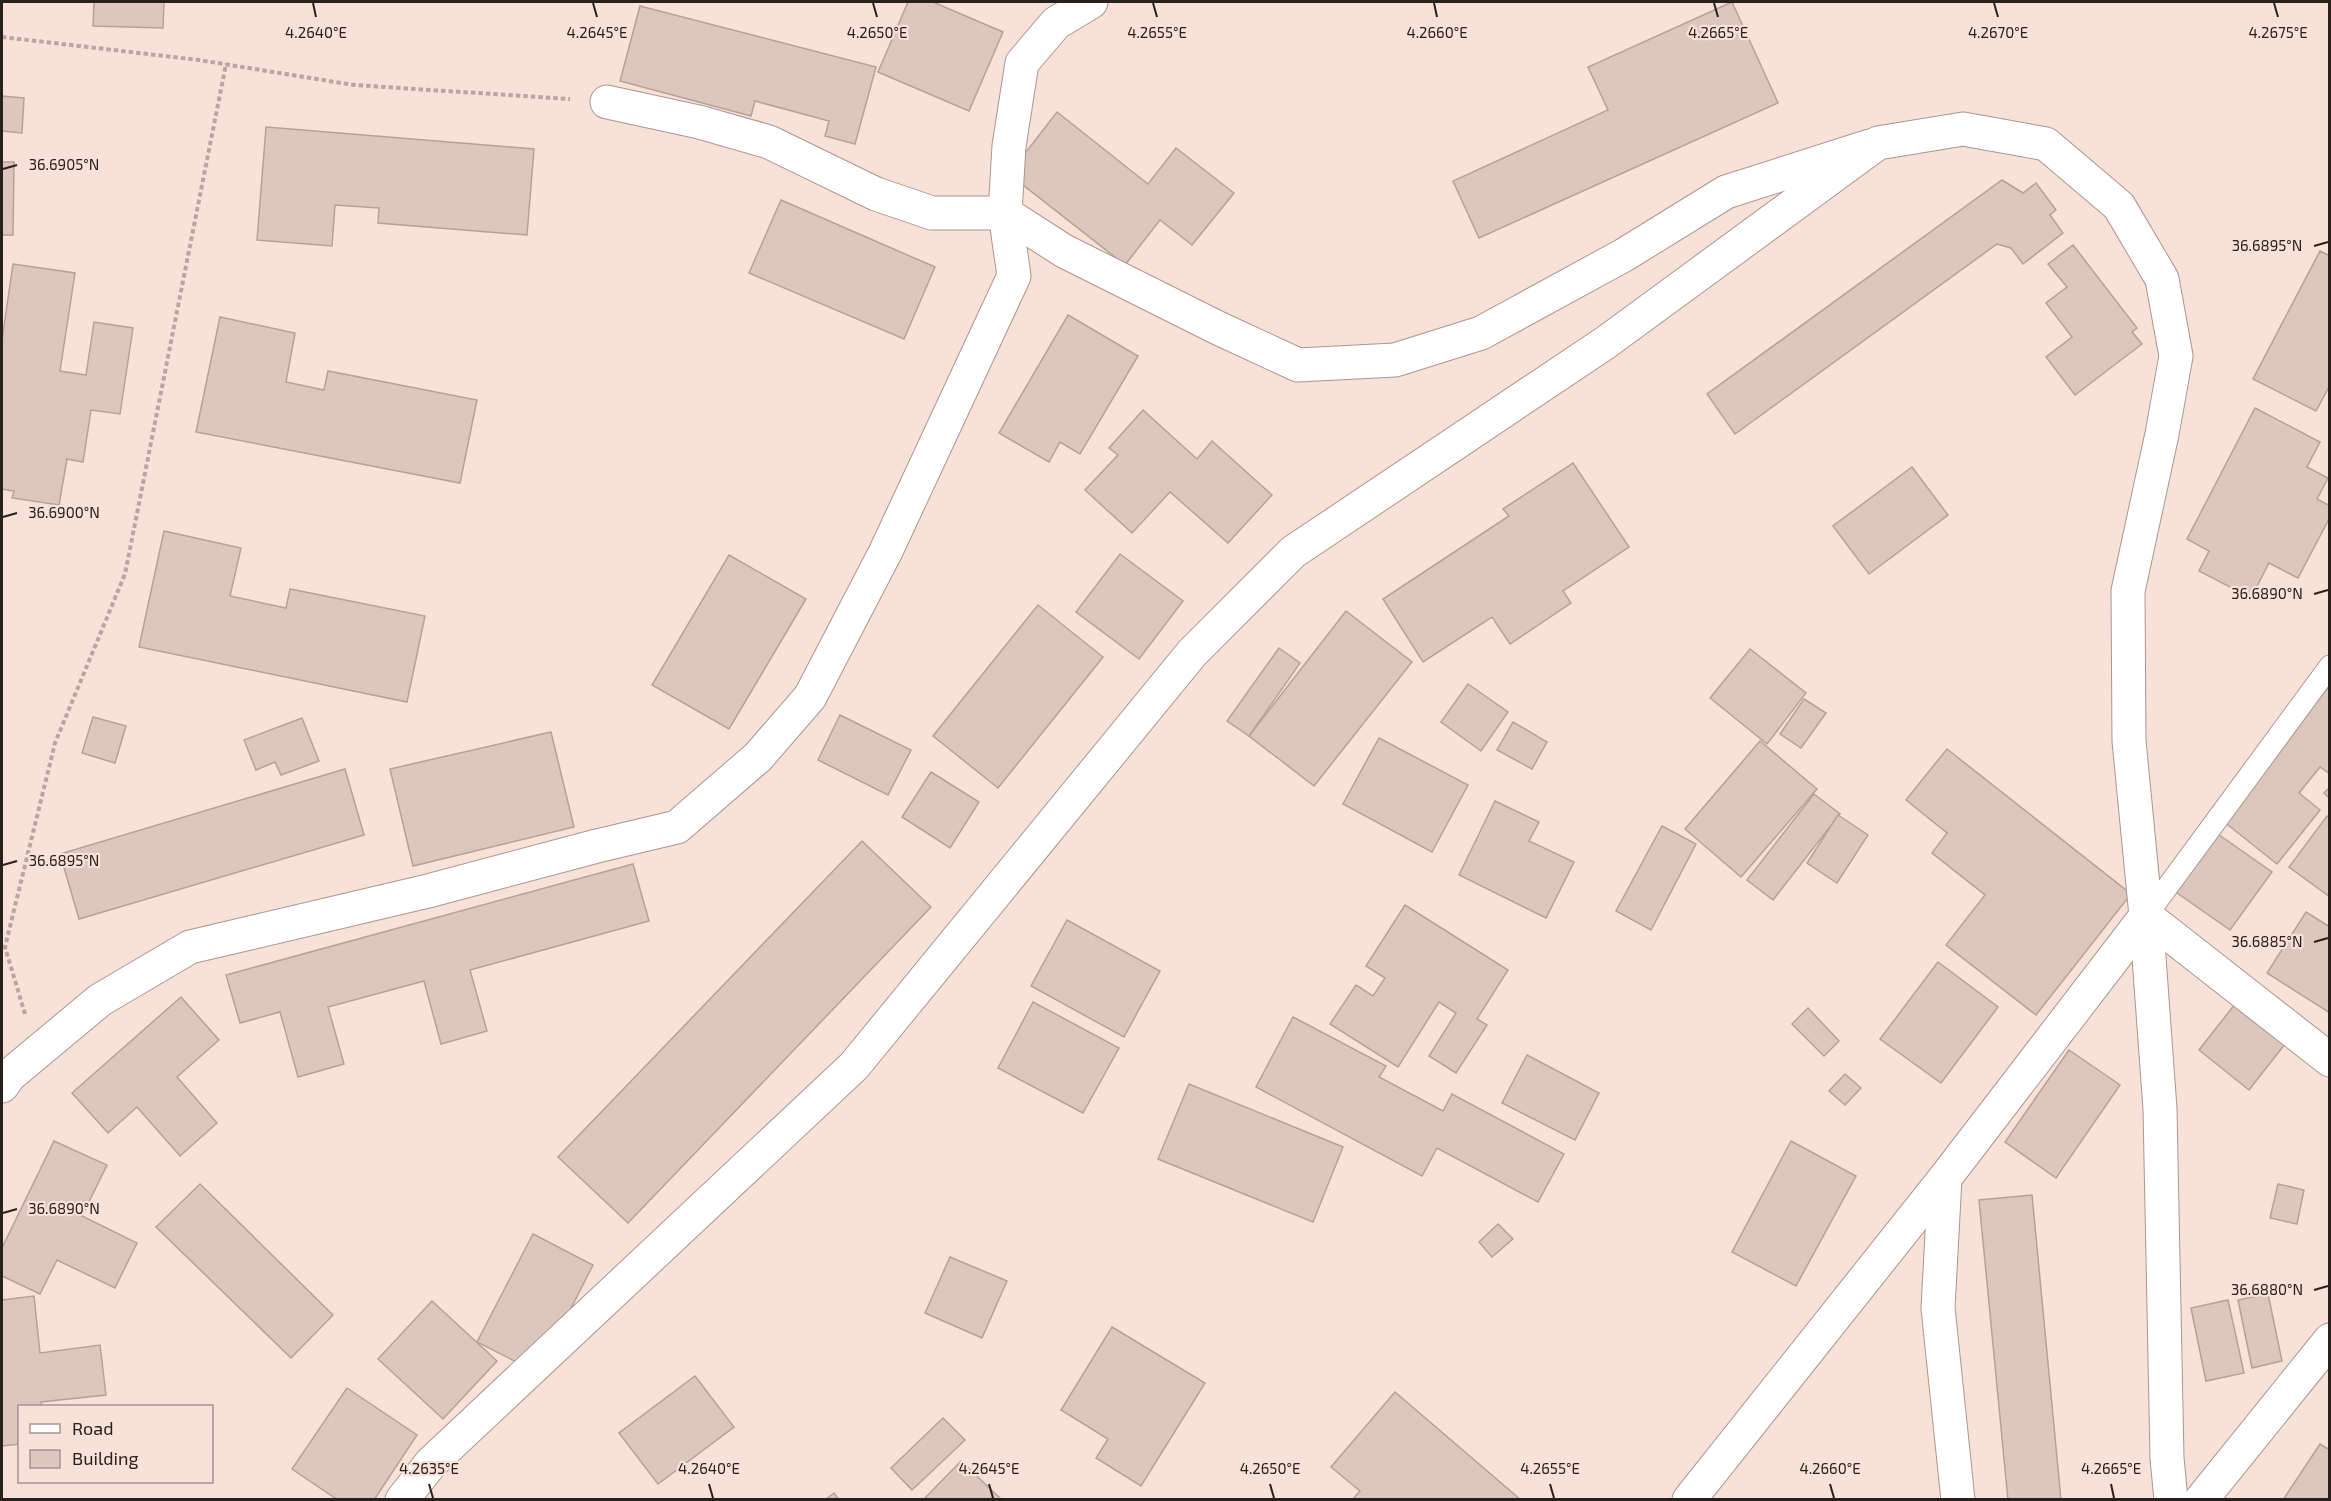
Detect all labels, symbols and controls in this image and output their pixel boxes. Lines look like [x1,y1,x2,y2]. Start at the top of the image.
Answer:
text: 4.2640°E [285,23,347,41]
text: 4.2645°E [567,23,627,41]
text: 4.2650°E [847,23,907,41]
text: 4.2655°E [1127,23,1187,41]
text: 4.2660°E [1406,23,1468,41]
text: 4.2665°E [1688,23,1748,41]
text: 4.2670°E [1968,23,2028,41]
text: 4.2675°E [2248,23,2308,41]
text: 36.6905°N [29,155,99,173]
text: 36.6895°N [2232,236,2302,254]
text: 36.6900°N [28,503,100,521]
text: 36.6890°N [2231,584,2303,602]
text: 36.6895°N [29,851,99,869]
text: 36.6885°N [2231,932,2303,950]
text: 36.6890°N [28,1199,100,1217]
text: 36.6880°N [2231,1280,2303,1298]
legend [18,1405,213,1483]
text: Road [72,1417,113,1439]
text: Building [72,1447,139,1469]
text: 4.2635°E [399,1459,459,1477]
text: 4.2640°E [678,1459,740,1477]
text: 4.2645°E [959,1459,1019,1477]
text: 4.2650°E [1240,1459,1300,1477]
text: 4.2655°E [1520,1459,1580,1477]
text: 4.2660°E [1799,1459,1861,1477]
text: 4.2665°E [2081,1459,2141,1477]

